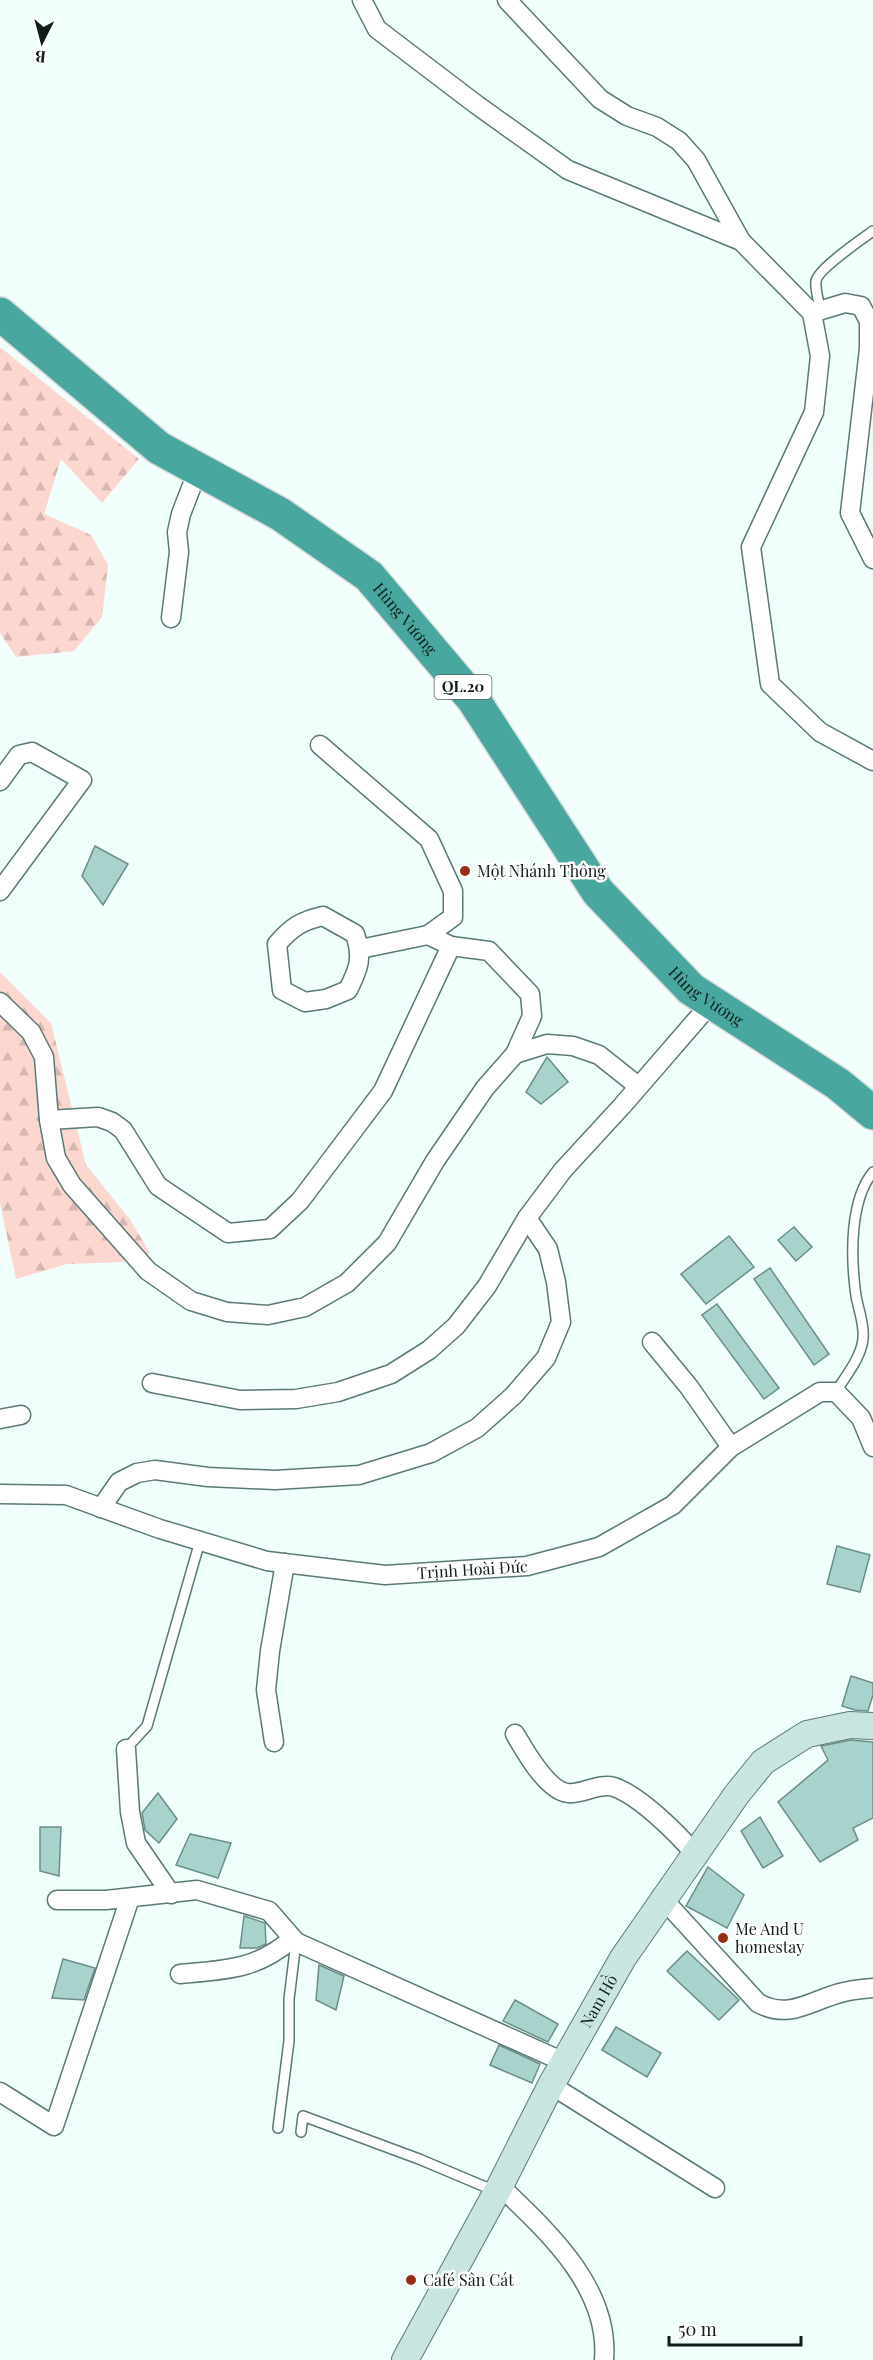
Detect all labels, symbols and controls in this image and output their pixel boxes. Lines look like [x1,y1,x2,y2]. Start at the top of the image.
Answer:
north arrow [12,12,72,72]
text: B [34,46,47,68]
street label: Hùng Vương [369,578,442,659]
road number: QL.20 [434,675,492,699]
place label: Một Nhánh Thông [477,860,606,881]
marker: Một Nhánh Thông [458,864,472,878]
street label: Hùng Vương [665,961,748,1031]
street label: Trịnh Hoài Đức [416,1555,528,1583]
place label: Me And U homestay [735,1918,804,1957]
marker: Me And U homestay [716,1931,730,1945]
street label: Nam Hồ [575,1969,622,2031]
place label: Café Sân Cát [423,2269,514,2290]
marker: Café Sân Cát [404,2273,418,2287]
scale bar [669,2309,801,2347]
text: 50 m [678,2317,717,2341]

